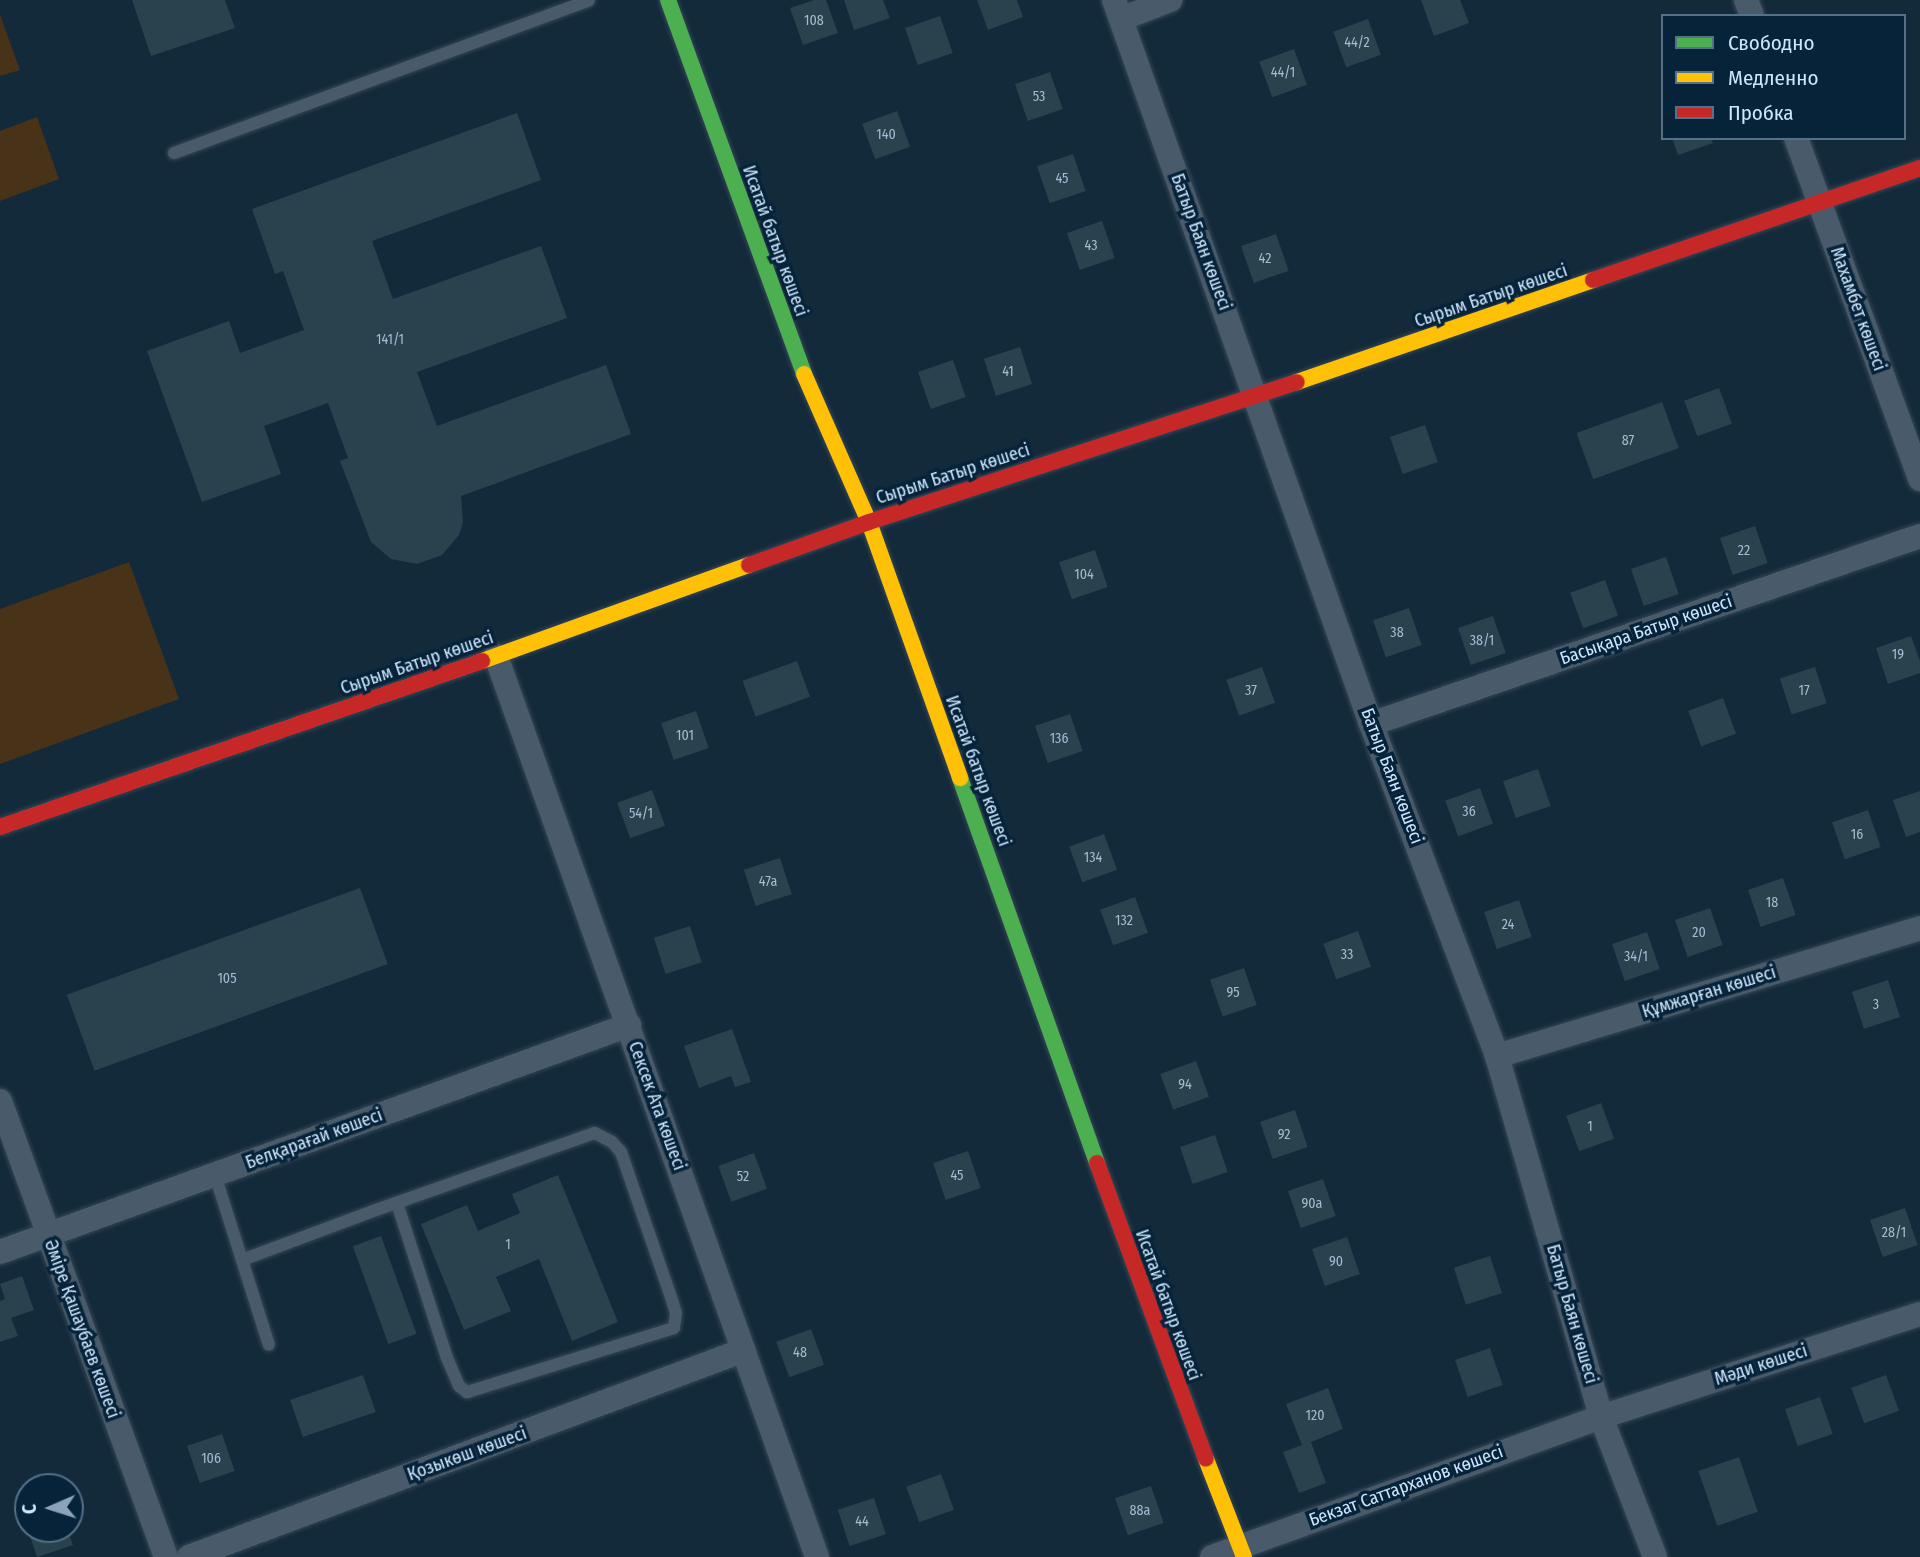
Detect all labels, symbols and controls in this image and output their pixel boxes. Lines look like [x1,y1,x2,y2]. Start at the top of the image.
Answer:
house number: 108 [804,13,824,29]
legend [1661,14,1906,140]
text: Свободно [1728,30,1814,56]
house number: 44/2 [1344,35,1370,51]
house number: 44/1 [1271,65,1295,81]
text: Медленно [1728,65,1818,91]
house number: 53 [1033,89,1045,105]
text: Пробка [1728,100,1794,126]
house number: 140 [876,127,896,143]
street label: Исатай батыр көшесі [738,163,812,319]
house number: 45 [1055,171,1069,187]
street label: Батыр Баян көшесі [1166,171,1236,313]
house number: 43 [1085,238,1097,254]
street label: Махамбет көшесі [1826,244,1890,374]
house number: 42 [1259,251,1271,267]
street label: Сырым Батыр көшесі [1412,260,1570,332]
house number: 141/1 [376,332,404,348]
house number: 41 [1002,364,1014,380]
house number: 87 [1622,433,1634,449]
street label: Сырым Батыр көшесі [873,439,1033,509]
house number: 22 [1738,543,1750,559]
house number: 104 [1074,567,1094,583]
street label: Басықара Батыр көшесі [1557,590,1735,670]
house number: 38 [1390,625,1404,641]
street label: Сырым Батыр көшесі [338,627,496,699]
house number: 38/1 [1470,633,1494,649]
house number: 19 [1892,647,1904,663]
house number: 37 [1245,683,1257,699]
house number: 17 [1798,683,1810,699]
street label: Исатай батыр көшесі [941,693,1015,849]
street label: Батыр Баян көшесі [1356,705,1428,847]
house number: 101 [676,728,694,744]
house number: 136 [1050,731,1068,747]
house number: 36 [1462,804,1476,820]
house number: 54/1 [629,806,653,822]
house number: 16 [1851,827,1863,843]
house number: 134 [1084,850,1102,866]
house number: 47а [759,874,777,890]
house number: 18 [1766,895,1778,911]
house number: 132 [1115,913,1133,929]
house number: 24 [1502,917,1514,933]
house number: 20 [1692,925,1706,941]
house number: 33 [1341,947,1353,963]
house number: 34/1 [1624,949,1648,965]
street label: Құмжарған көшесі [1639,961,1779,1023]
house number: 105 [217,971,237,987]
house number: 95 [1226,985,1240,1001]
house number: 3 [1873,997,1879,1013]
street label: Сексек Ата көшесі [624,1039,690,1173]
house number: 94 [1178,1077,1192,1093]
street label: Белқарағай көшесі [243,1104,385,1174]
house number: 1 [1587,1119,1593,1135]
house number: 92 [1278,1127,1290,1143]
house number: 45 [950,1168,964,1184]
house number: 52 [737,1169,749,1185]
house number: 90а [1302,1196,1322,1212]
house number: 28/1 [1882,1225,1906,1241]
street label: Исатай батыр көшесі [1131,1227,1205,1383]
street label: Әміре Қашаубаев көшесі [40,1237,124,1421]
house number: 1 [505,1237,511,1253]
street label: Батыр Баян көшесі [1542,1242,1602,1386]
house number: 90 [1329,1254,1343,1270]
street label: Мәди көшесі [1712,1340,1810,1390]
house number: 48 [793,1345,807,1361]
house number: 120 [1306,1408,1324,1424]
street label: Қозыкөш көшесі [404,1422,530,1486]
street label: Бекзат Саттарханов көшесі [1306,1441,1506,1531]
house number: 106 [201,1451,221,1467]
north arrow [14,1473,84,1543]
text: С [18,1503,41,1515]
house number: 88а [1130,1503,1150,1519]
house number: 44 [855,1514,869,1530]

